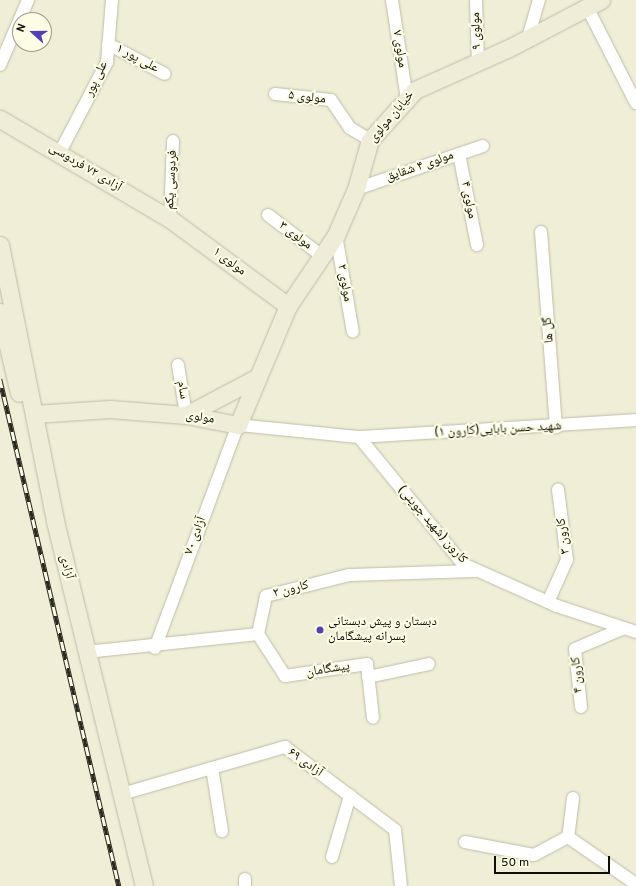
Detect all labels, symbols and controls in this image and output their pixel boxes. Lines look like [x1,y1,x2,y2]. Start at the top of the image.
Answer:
north arrow [12,12,52,52]
street label: مولوی ۹ [469,12,485,50]
text: N [14,22,30,34]
street label: مولوی ۷ [388,29,410,69]
street label: علی پور ۱ [113,41,161,77]
street label: علی پور [82,59,112,99]
street label: مولوی ۵ [287,88,327,108]
street label: خیابان مولوی [366,88,418,146]
street label: آزادی ۷۲ فردوسی [46,140,124,196]
street label: مولوی ۴ شقایق [384,148,456,186]
street label: فردوسی یکم [163,150,181,210]
street label: مولوی ۴ [457,180,479,220]
street label: مولوی ۳ [275,218,315,254]
street label: مولوی ۱ [209,244,249,280]
street label: مولوی ۲ [333,263,355,303]
street label: گل ها [540,316,558,344]
street label: سام [173,380,191,400]
street label: مولوی [185,408,215,428]
street label: شهید حسن بابایی(کارون ۱) [434,419,562,441]
street label: کارون (شهید جوینی) [394,483,470,567]
street label: آزادی ۷۰ [182,515,210,557]
street label: کارون ۳ [554,517,574,555]
street label: آزادی [55,553,77,581]
street label: کارون ۲ [272,578,310,602]
place label: دبستان و پیش دبستانی پسرانه پیشگامان [328,615,437,646]
marker: دبستان و پیش دبستانی پسرانه پیشگامان [315,625,325,635]
street label: کارون ۴ [569,656,587,694]
street label: پیشگامان [305,659,351,681]
street label: آزادی ۶۹ [284,745,326,781]
scale bar [496,848,612,874]
text: 50 m [501,855,529,871]

